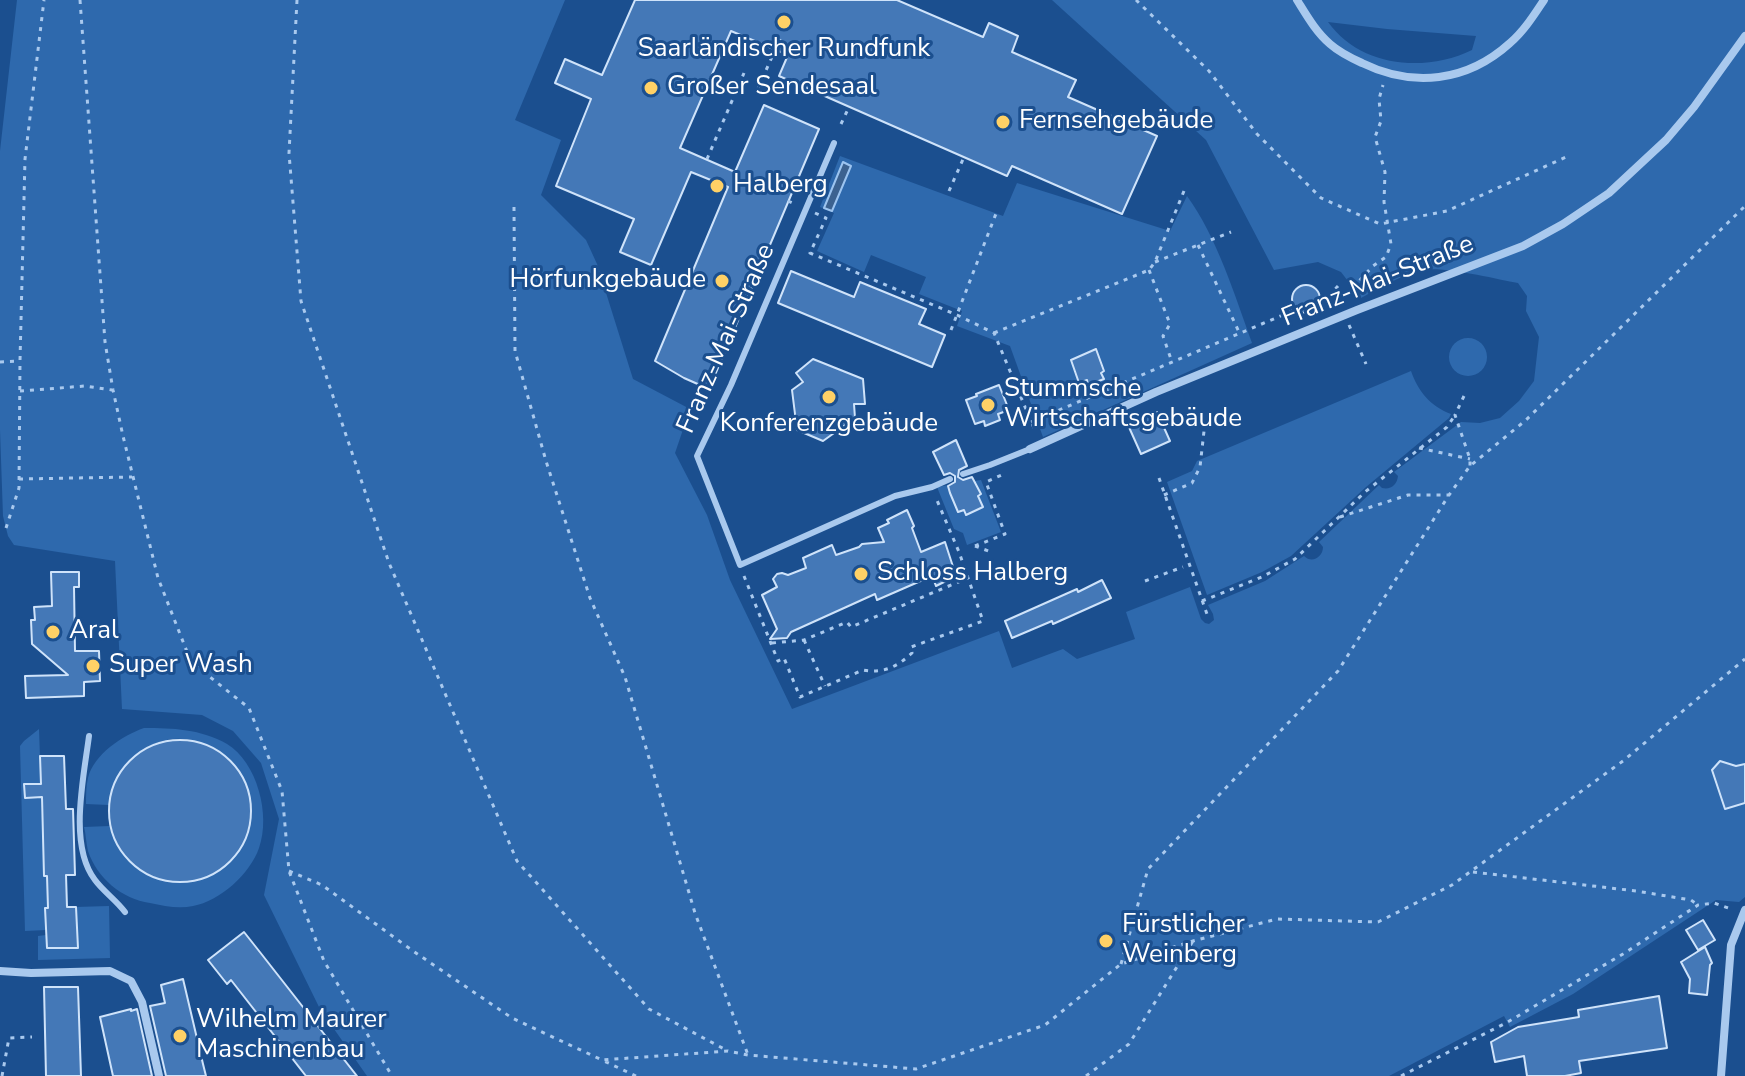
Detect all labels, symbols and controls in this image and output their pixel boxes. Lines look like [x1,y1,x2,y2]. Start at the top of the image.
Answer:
marker: Saarländischer Rundfunk [775,13,793,31]
place label: Saarländischer Rundfunk [638,34,930,66]
place label: Großer Sendesaal [667,72,877,104]
marker: Großer Sendesaal [642,79,660,97]
place label: Fernsehgebäude [1019,106,1213,138]
marker: Fernsehgebäude [994,113,1012,131]
place label: Halberg [733,170,828,202]
marker: Halberg [708,177,726,195]
street label: Franz-Mai-Straße [1278,229,1478,335]
street label: Franz-Mai-Straße [671,239,783,439]
place label: Hörfunkgebäude [509,265,706,297]
marker: Hörfunkgebäude [713,272,731,290]
place label: Stummsche Wirtschaftsgebäude [1004,374,1242,436]
marker: Konferenzgebäude [820,388,838,406]
marker: Stummsche Wirtschaftsgebäude [979,396,997,414]
place label: Konferenzgebäude [720,409,938,441]
place label: Schloss Halberg [877,558,1068,590]
marker: Schloss Halberg [852,565,870,583]
place label: Aral [69,616,119,648]
marker: Aral [44,623,62,641]
place label: Super Wash [109,650,253,682]
marker: Super Wash [84,657,102,675]
place label: Fürstlicher Weinberg [1122,910,1245,972]
marker: Fürstlicher Weinberg [1097,932,1115,950]
place label: Wilhelm Maurer Maschinenbau [196,1005,386,1066]
marker: Wilhelm Maurer Maschinenbau [171,1027,189,1045]

